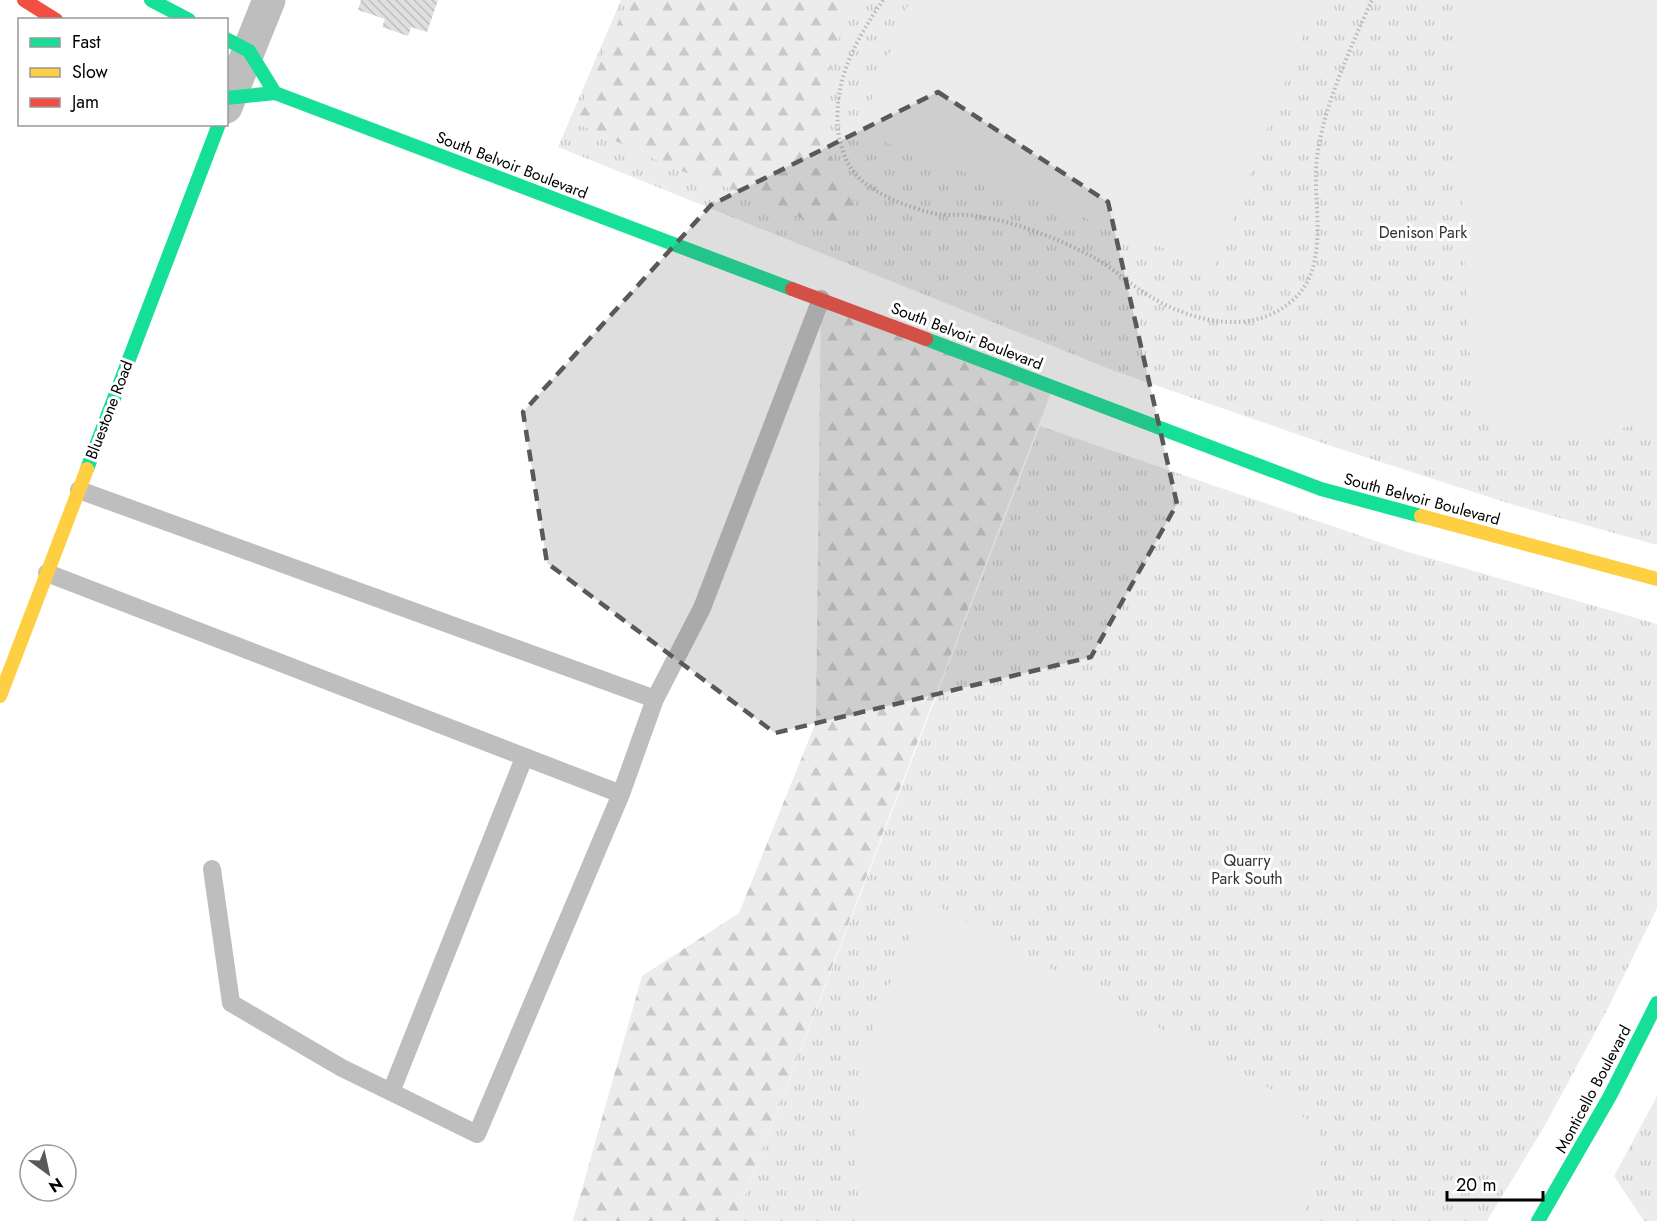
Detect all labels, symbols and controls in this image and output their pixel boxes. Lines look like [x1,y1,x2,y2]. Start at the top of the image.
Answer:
legend [18,18,228,126]
text: Fast [72,29,101,55]
text: Slow [72,59,109,85]
text: Jam [70,89,99,115]
street label: South Belvoir Boulevard [433,125,591,205]
park label: Denison Park [1379,221,1468,244]
street label: South Belvoir Boulevard [888,296,1046,376]
street label: Bluestone Road [80,357,138,463]
street label: South Belvoir Boulevard [1341,467,1503,531]
park label: Quarry Park South [1211,849,1283,890]
street label: Monticello Boulevard [1550,1021,1636,1157]
north arrow [18,1143,78,1203]
scale bar [1447,1164,1543,1202]
text: N [44,1172,67,1198]
text: 20 m [1456,1172,1496,1198]

